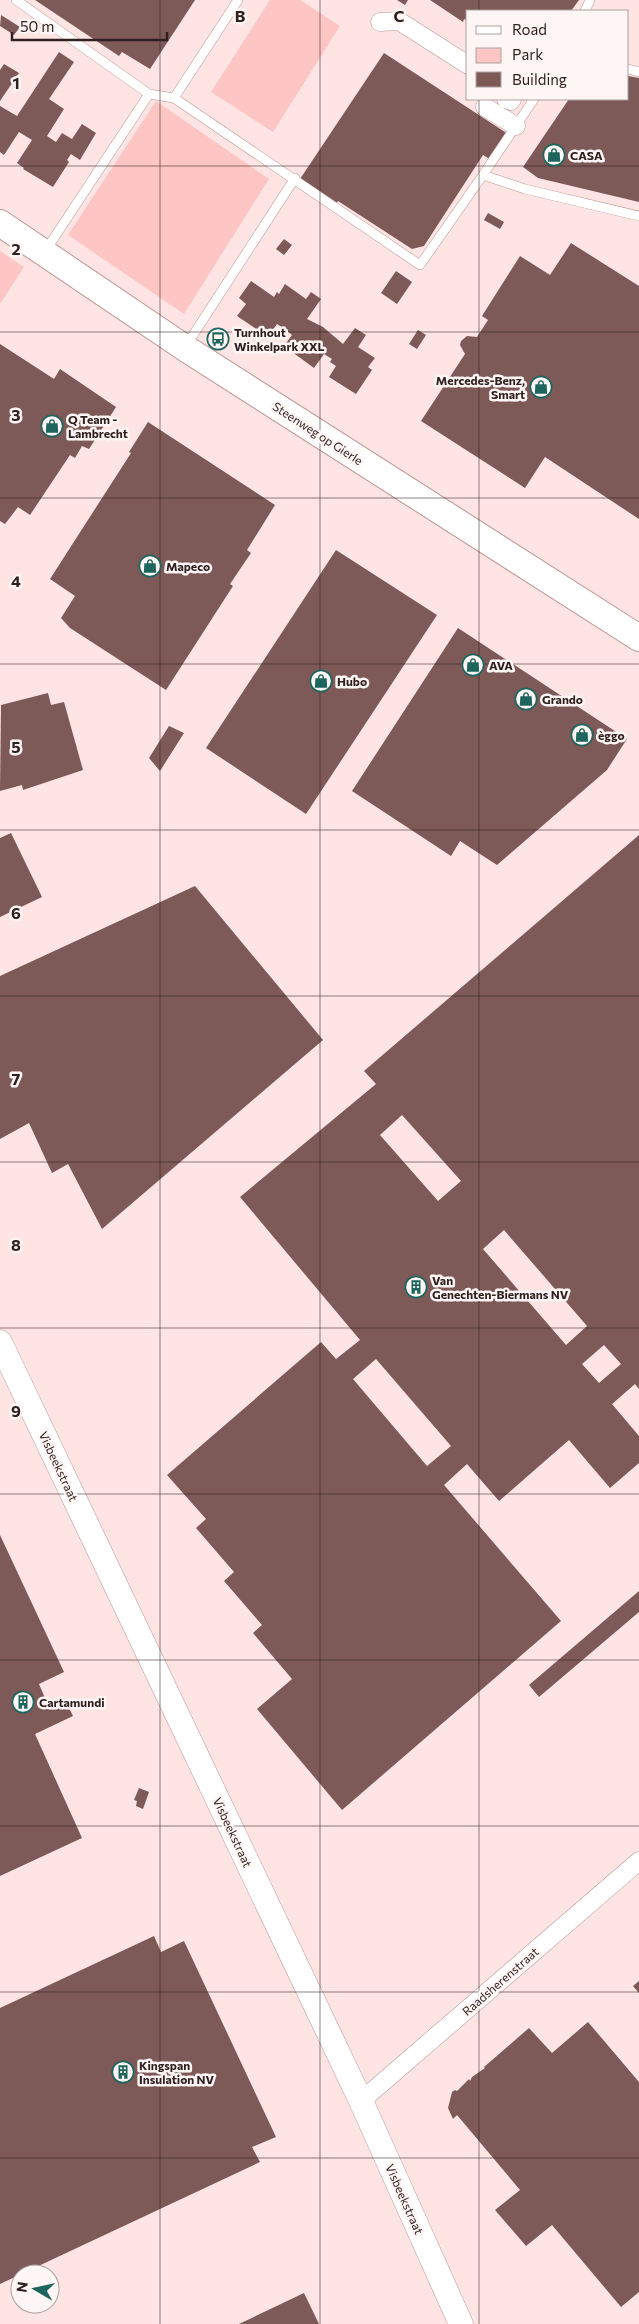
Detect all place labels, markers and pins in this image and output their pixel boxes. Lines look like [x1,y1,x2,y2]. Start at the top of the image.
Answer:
shop icon: CASA [542,143,566,167]
place label: CASA [570,148,603,162]
place label: Turnhout Winkelpark XXL [234,325,325,353]
bus stop icon: Turnhout Winkelpark XXL [206,327,230,351]
place label: Mercedes-Benz, Smart [436,373,525,401]
shop icon: Mercedes-Benz, Smart [529,375,553,399]
place label: Q Team - Lambrecht [68,412,128,440]
shop icon: Q Team - Lambrecht [40,414,64,438]
shop icon: Mapeco [138,554,162,578]
place label: Mapeco [166,559,210,573]
shop icon: AVA [461,653,485,677]
place label: AVA [489,658,513,672]
shop icon: Hubo [309,669,333,693]
place label: Hubo [337,674,367,688]
shop icon: Grando [514,687,538,711]
place label: Grando [542,692,583,706]
shop icon: èggo [570,723,594,747]
place label: èggo [598,728,625,742]
place label: Van Genechten-Biermans NV [432,1273,569,1301]
building icon: Van Genechten-Biermans NV [404,1275,428,1299]
building icon: Cartamundi [11,1690,35,1714]
place label: Cartamundi [39,1695,105,1709]
place label: Kingspan Insulation NV [139,2058,215,2086]
building icon: Kingspan Insulation NV [111,2060,135,2084]

